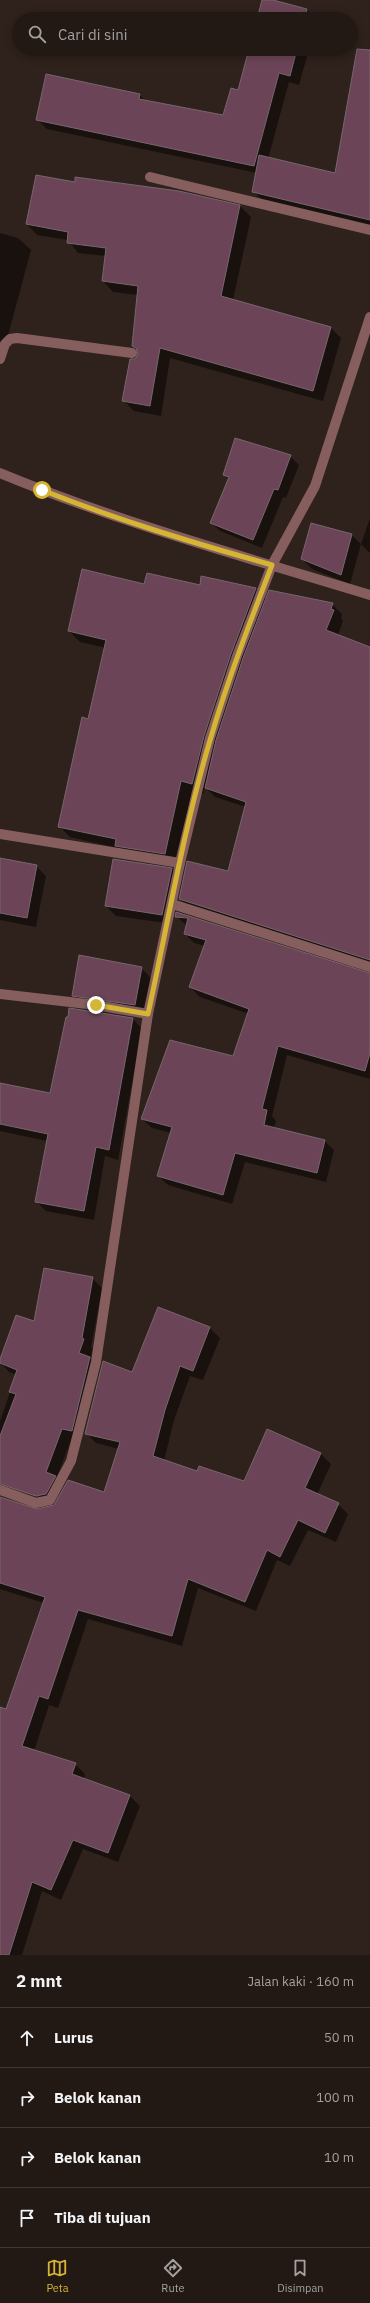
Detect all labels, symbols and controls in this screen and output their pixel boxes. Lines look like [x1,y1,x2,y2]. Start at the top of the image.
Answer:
search box [12,12,358,56]
icon: search [26,23,48,45]
text: Cari di sini [58,25,127,44]
route start [33,481,51,499]
route end [87,996,105,1014]
text: 2 mnt [16,1970,62,1992]
text: Jalan kaki · 160 m [247,1973,354,1990]
icon: ahead [16,2027,38,2049]
text: Lurus [54,2028,93,2047]
text: 50 m [324,2029,354,2046]
icon: right [16,2087,38,2109]
text: Belok kanan [54,2088,141,2107]
text: 100 m [316,2089,354,2106]
icon: right [16,2147,38,2169]
text: Belok kanan [54,2148,141,2167]
text: 10 m [324,2149,354,2166]
icon: arrive [16,2207,38,2229]
text: Tiba di tujuan [54,2208,151,2227]
tab: Peta [46,2257,69,2295]
tab: Rute [161,2257,185,2295]
tab: Disimpan [277,2257,324,2295]

